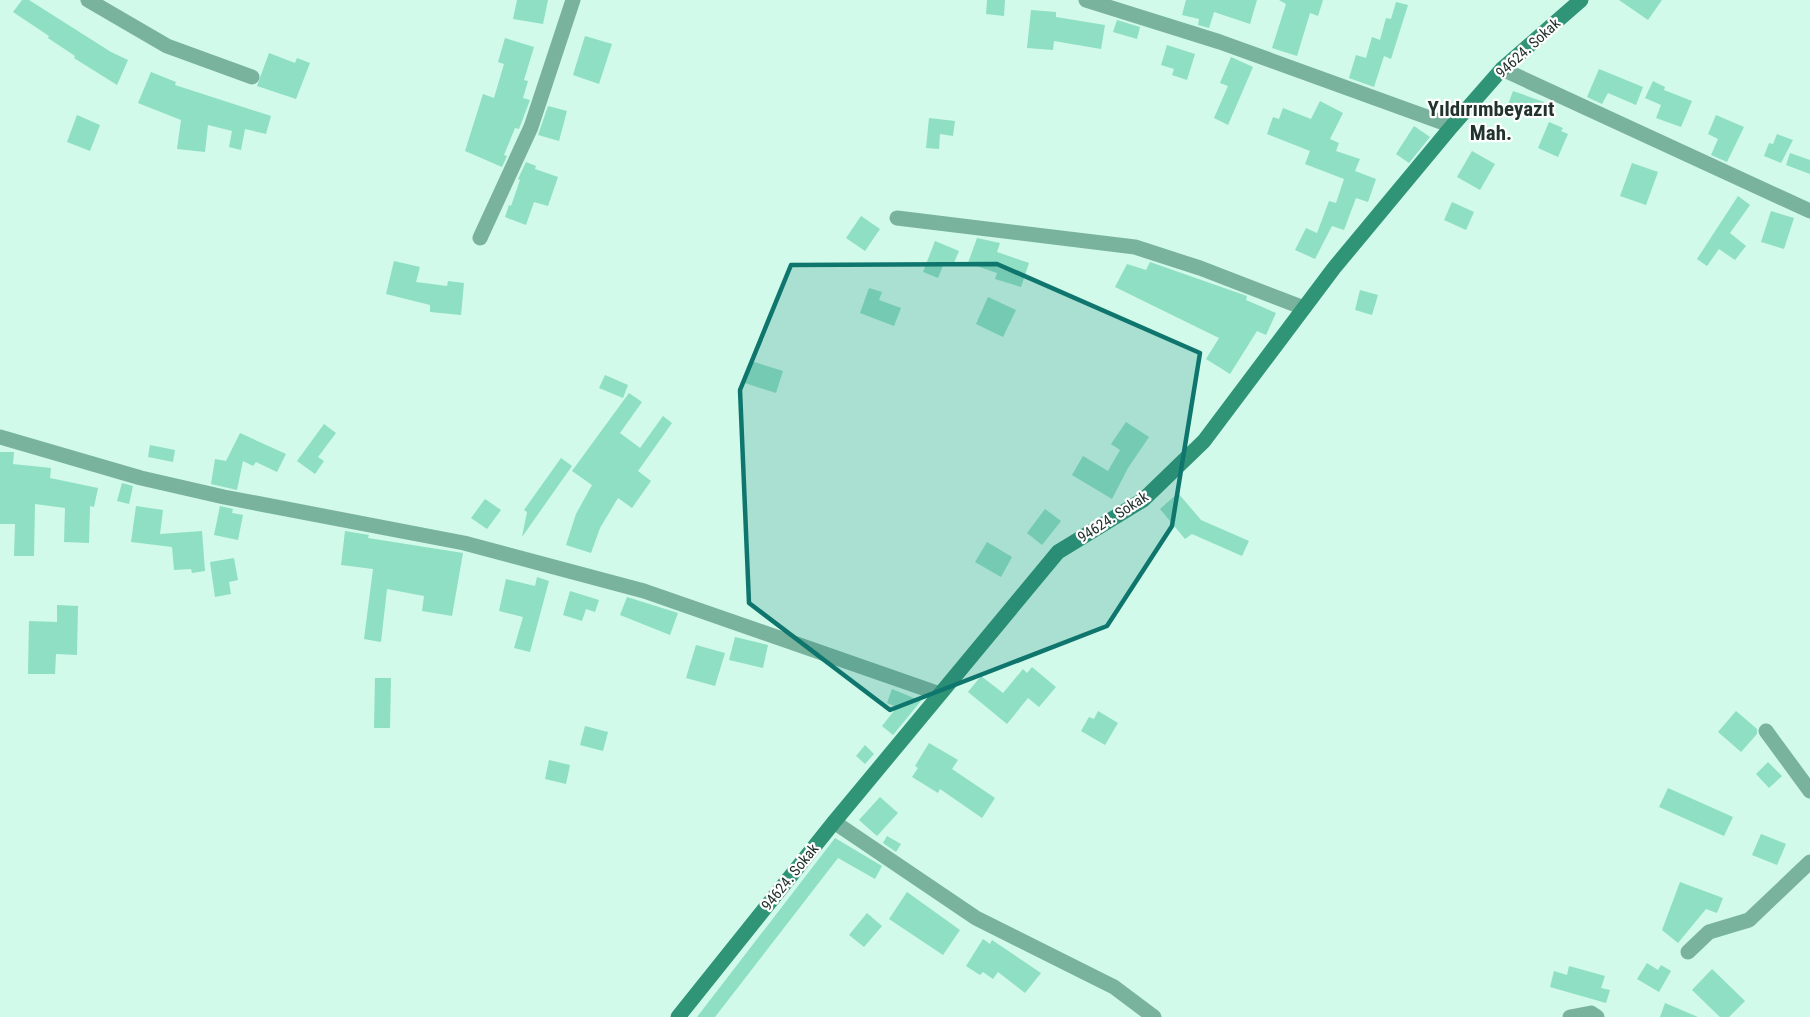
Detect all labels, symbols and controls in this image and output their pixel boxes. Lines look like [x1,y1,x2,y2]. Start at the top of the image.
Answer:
street label: 94624. Sokak [1492,14,1564,82]
district label: Yıldırımbeyazıt Mah. [1428,97,1554,145]
street label: 94624. Sokak [1074,487,1152,546]
street label: 94624. Sokak [758,840,822,914]

